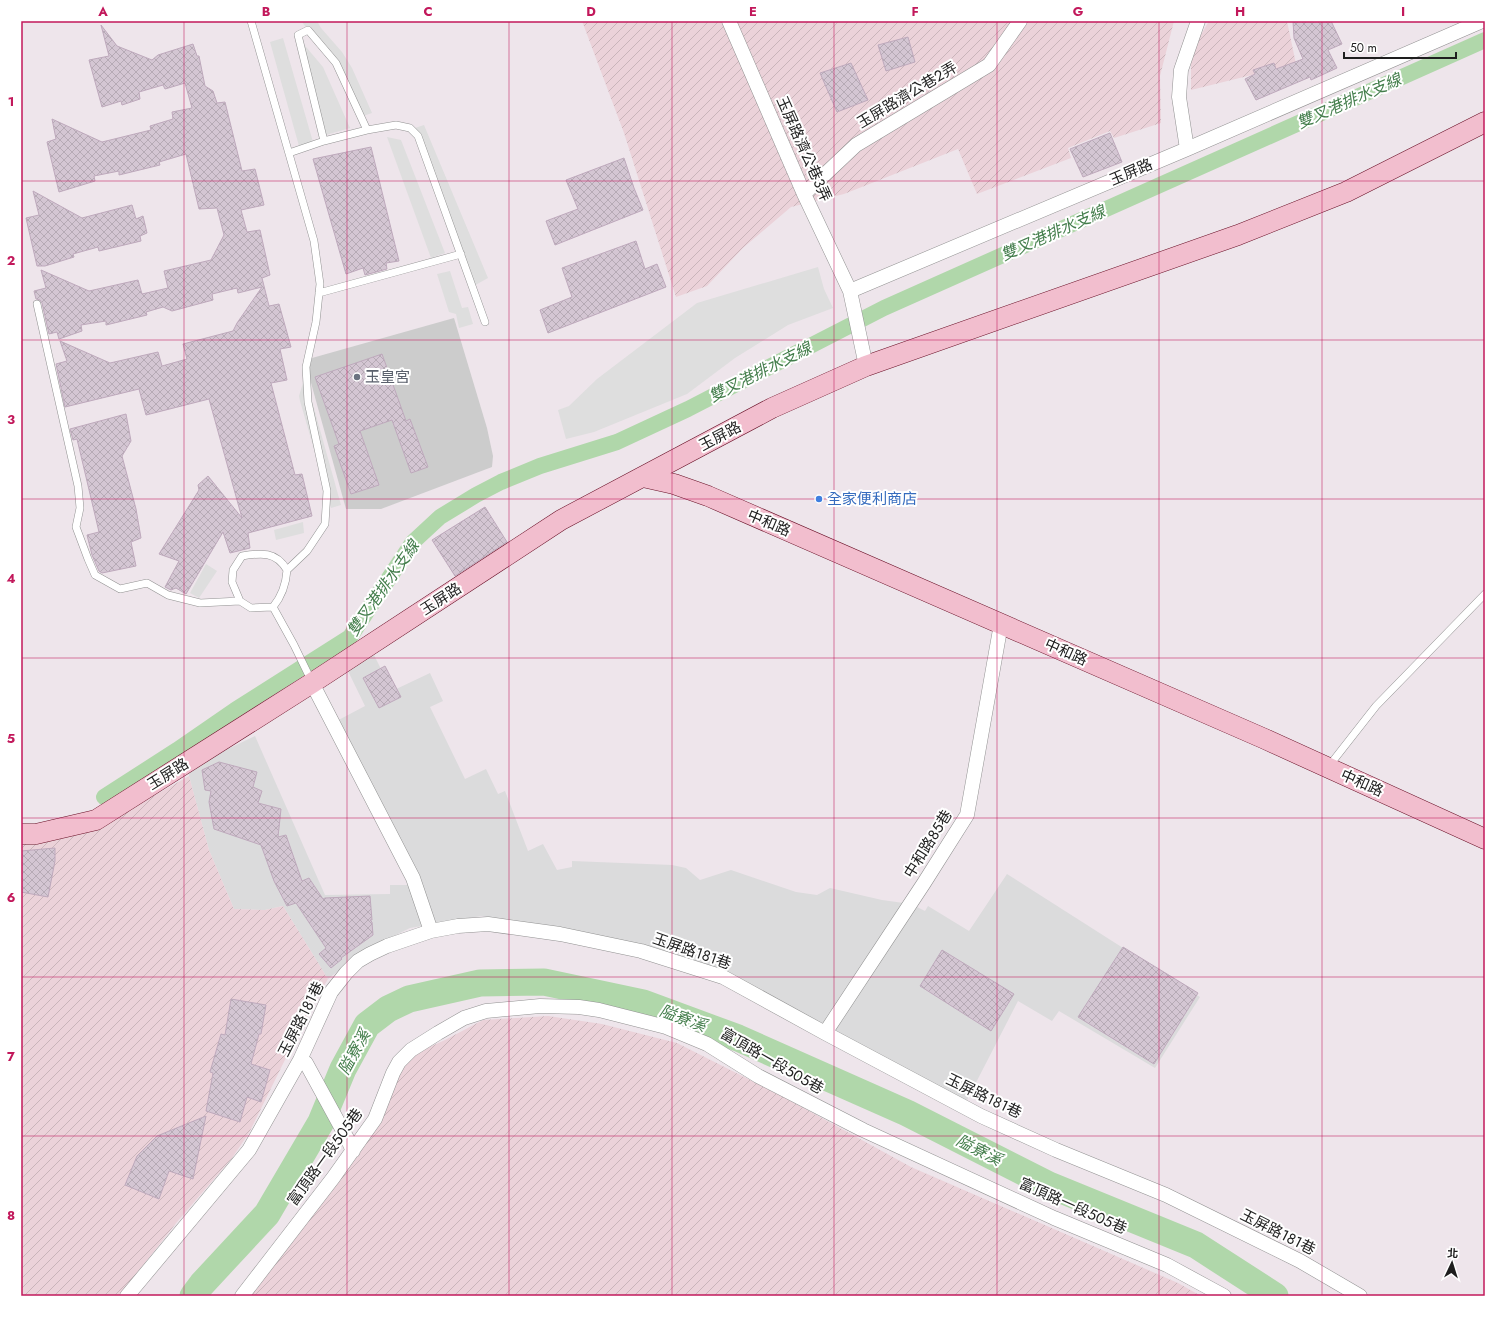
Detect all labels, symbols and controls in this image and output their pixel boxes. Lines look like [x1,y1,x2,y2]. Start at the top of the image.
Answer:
text: A [97,2,108,21]
text: B [262,2,271,21]
text: C [423,2,433,21]
text: D [586,2,596,21]
text: E [749,2,757,21]
text: F [911,2,919,21]
text: G [1073,2,1084,21]
text: H [1235,2,1245,21]
text: I [1401,2,1405,21]
scale bar [1344,34,1456,60]
text: 50 m [1350,39,1377,57]
street label: 玉屏路濟公巷2弄 [853,56,961,134]
water label: 雙叉港排水支線 [1293,67,1407,134]
text: 1 [8,92,14,111]
street label: 玉屏路濟公巷3弄 [771,93,837,205]
street label: 玉屏路 [1106,153,1156,191]
water label: 雙叉港排水支線 [997,199,1111,266]
text: 2 [7,251,15,270]
water label: 雙叉港排水支線 [705,335,817,408]
place label: 玉皇宮 [365,366,410,388]
marker: 玉皇宮 [352,372,362,382]
text: 3 [7,410,15,429]
street label: 玉屏路 [695,416,745,456]
place label: 全家便利商店 [827,488,917,510]
marker: 全家便利商店 [814,494,824,504]
street label: 中和路 [744,504,794,542]
water label: 雙叉港排水支線 [341,534,426,640]
text: 4 [6,569,16,588]
street label: 玉屏路 [416,578,466,620]
street label: 中和路 [1041,633,1091,671]
text: 5 [7,729,15,748]
street label: 玉屏路 [143,753,193,795]
street label: 中和路 [1337,764,1387,802]
street label: 中和路85巷 [898,806,958,882]
text: 6 [7,888,16,907]
street label: 玉屏路181巷 [650,927,734,975]
street label: 玉屏路181巷 [273,978,329,1060]
water label: 隘寮溪 [657,999,711,1038]
street label: 富頂路一段505巷 [716,1022,828,1100]
water label: 隘寮溪 [332,1024,377,1079]
text: 7 [7,1047,15,1066]
street label: 玉屏路181巷 [942,1068,1026,1124]
street label: 富頂路一段505巷 [282,1104,368,1210]
water label: 隘寮溪 [952,1129,1007,1172]
street label: 富頂路一段505巷 [1016,1172,1130,1240]
street label: 玉屏路181巷 [1237,1204,1319,1260]
text: 8 [7,1206,15,1225]
north arrow [1432,1243,1472,1283]
text: 北 [1447,1245,1459,1261]

